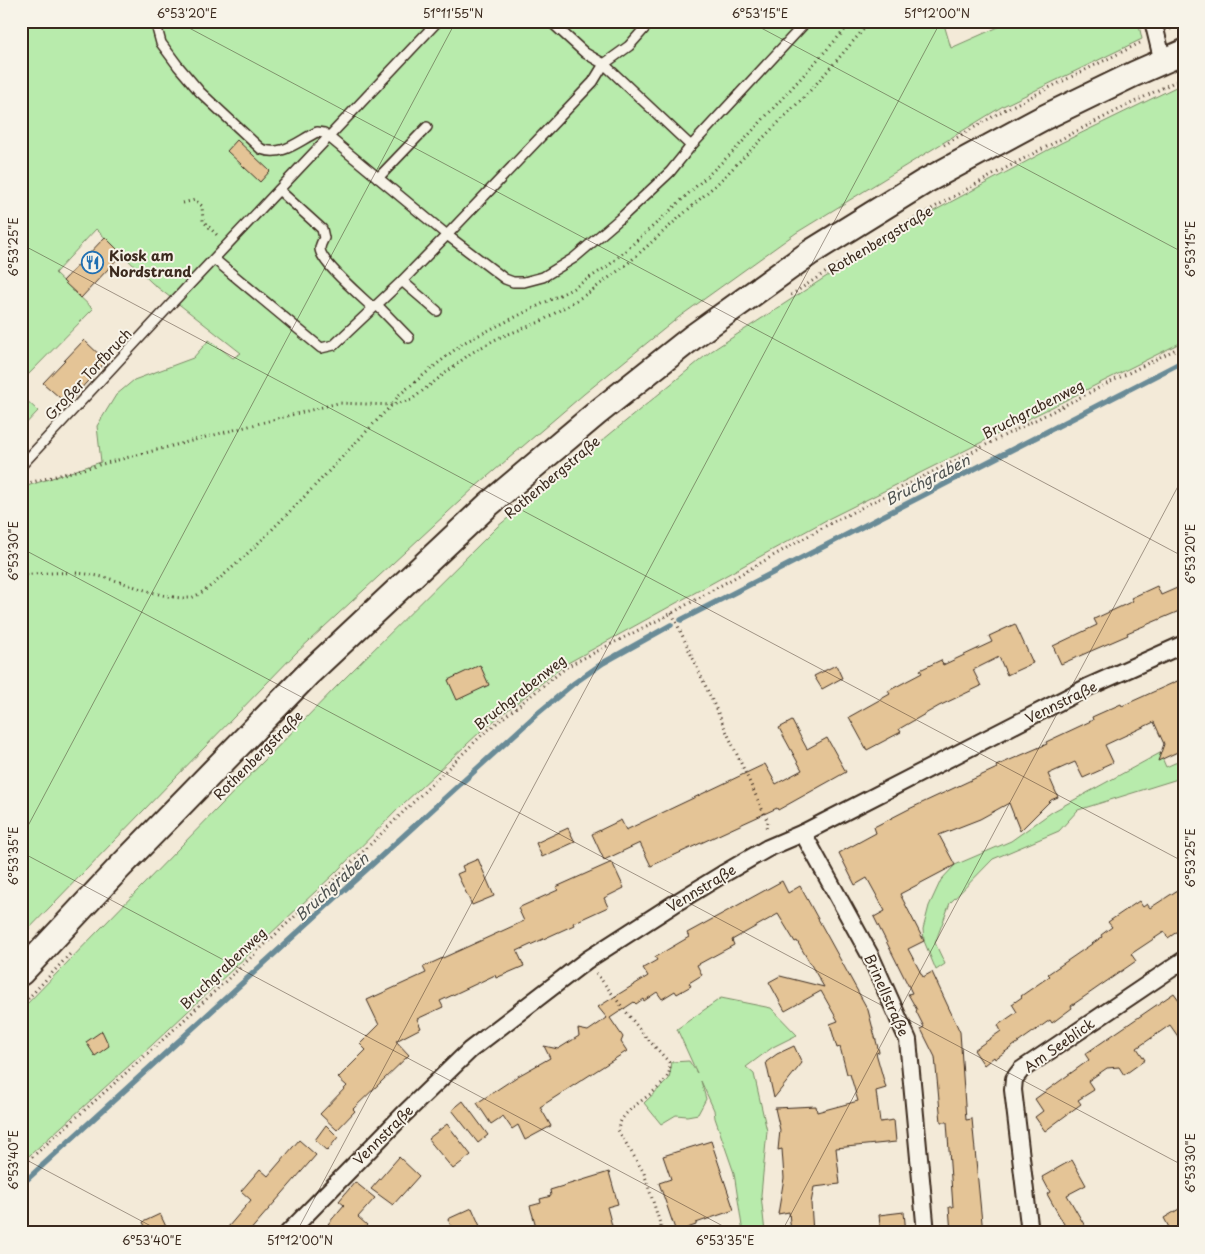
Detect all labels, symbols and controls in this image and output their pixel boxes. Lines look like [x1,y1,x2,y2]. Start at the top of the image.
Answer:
text: 6°53'20"E [157,4,217,22]
text: 51°11'55"N [423,4,483,22]
text: 6°53'15"E [732,4,788,22]
text: 51°12'00"N [904,4,970,22]
street label: Rothenbergstraße [823,200,937,280]
text: 6°53'25"E [4,217,22,277]
text: 6°53'15"E [1181,221,1199,277]
place label: Kiosk am Nordstrand [109,245,192,282]
restaurant icon: Kiosk am Nordstrand [81,251,105,275]
street label: Großer Torfbruch [40,323,136,425]
street label: Bruchgrabenweg [978,374,1088,444]
street label: Rothenbergstraße [500,431,604,523]
water label: Bruchgraben [881,447,974,510]
text: 6°53'30"E [4,521,22,581]
text: 6°53'20"E [1181,524,1199,584]
street label: Bruchgrabenweg [469,649,571,735]
street label: Vennstraße [1022,676,1100,728]
street label: Rothenbergstraße [208,705,308,805]
text: 6°53'35"E [4,827,22,886]
text: 6°53'25"E [1181,828,1199,888]
water label: Bruchgraben [289,846,373,925]
street label: Vennstraße [662,859,740,917]
street label: Bruchgrabenweg [175,922,271,1014]
street label: Brinellstraße [860,951,914,1039]
street label: Am Seeblick [1019,1013,1099,1077]
street label: Vennstraße [348,1100,418,1170]
text: 6°53'40"E [4,1130,22,1190]
text: 6°53'30"E [1181,1133,1199,1193]
text: 6°53'40"E [122,1231,182,1249]
text: 51°12'00"N [267,1231,333,1249]
text: 6°53'35"E [696,1231,755,1249]

